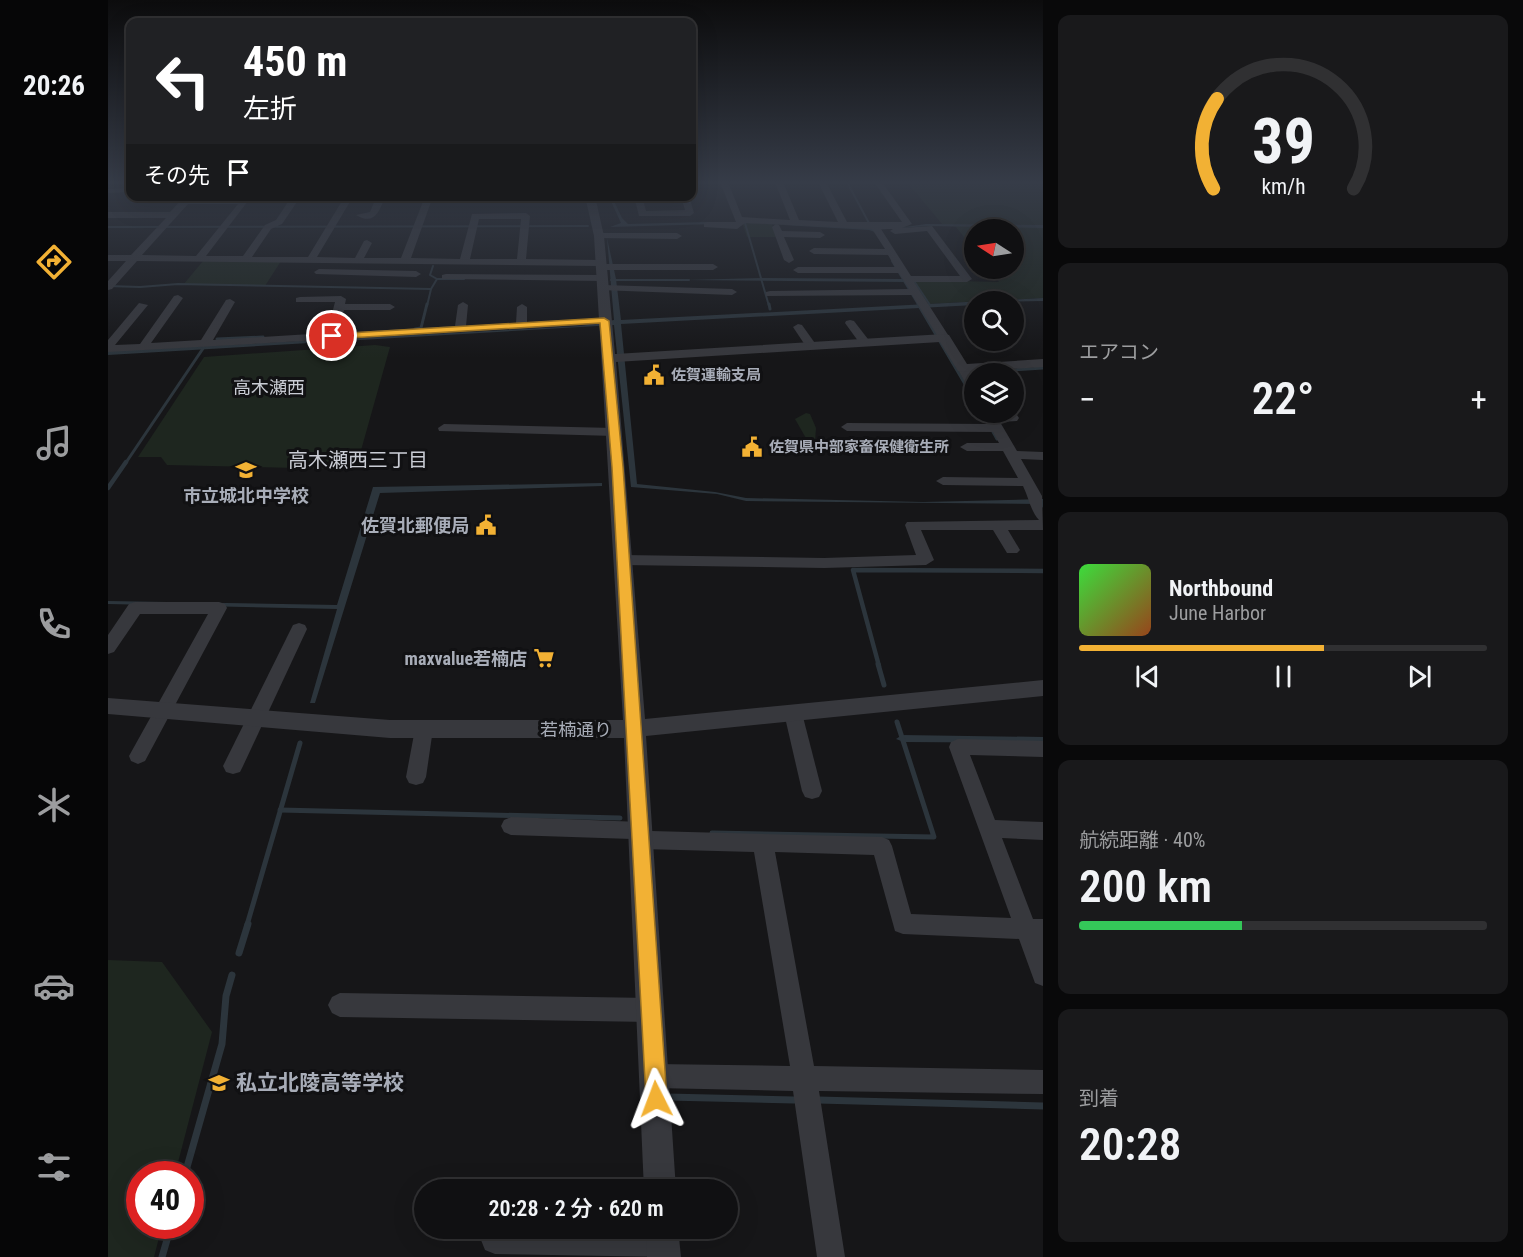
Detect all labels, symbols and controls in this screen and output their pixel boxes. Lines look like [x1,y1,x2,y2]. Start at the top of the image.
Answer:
text: 450 m [243,37,348,86]
icon: left [144,42,222,120]
text: 20:26 [23,70,85,102]
text: 左折 [243,93,297,125]
text: 39 [1251,105,1315,178]
icon: arrive [222,156,255,189]
text: その先 [144,163,210,188]
text: km/h [1261,174,1305,199]
north arrow [964,219,1024,279]
map controls [964,219,1024,423]
icon: directions [33,241,75,283]
button: search [964,291,1024,351]
pin [306,310,357,361]
icon: arrive [315,319,348,352]
text: エアコン [1079,340,1159,364]
public building icon: 佐賀運輸支局 [642,363,666,387]
button: layers [964,363,1024,423]
place label: 佐賀運輸支局 [671,366,761,384]
text: 22° [1252,372,1314,425]
district label: 高木瀬西 [233,377,305,398]
text: − [1079,380,1096,419]
text: + [1471,380,1487,419]
icon: music [33,422,75,464]
public building icon: 佐賀県中部家畜保健衛生所 [740,435,764,459]
place label: 佐賀県中部家畜保健衛生所 [769,438,949,456]
district label: 高木瀬西三丁目 [288,448,428,472]
school or university icon: 市立城北中学校 [234,458,258,482]
place label: 市立城北中学校 [183,485,309,506]
public building icon: 佐賀北郵便局 [474,513,498,537]
place label: 佐賀北郵便局 [361,515,469,536]
text: Northbound [1169,576,1273,601]
text: June Harbor [1169,601,1266,625]
icon: phone [33,603,75,645]
supermarket icon: maxvalue若楠店 [532,646,556,670]
place label: maxvalue若楠店 [405,648,527,669]
icon: previous [1131,660,1164,693]
icon: pause [1267,660,1300,693]
icon: next [1403,660,1436,693]
street label: 若楠通り [540,719,612,740]
icon: climate [33,784,75,826]
text: 航続距離 · 40% [1079,828,1205,852]
text: 200 km [1079,860,1212,913]
icon: car [33,965,75,1007]
position arrow [624,1067,688,1131]
school or university icon: 私立北陵高等学校 [207,1071,231,1095]
place label: 私立北陵高等学校 [236,1071,404,1095]
text: 到着 [1079,1086,1119,1110]
text: 20:28 [1079,1118,1181,1171]
icon: filters [33,1146,75,1188]
speed limit sign: 40 [126,1161,204,1239]
text: 20:28 · 2 分 · 620 m [488,1196,664,1221]

